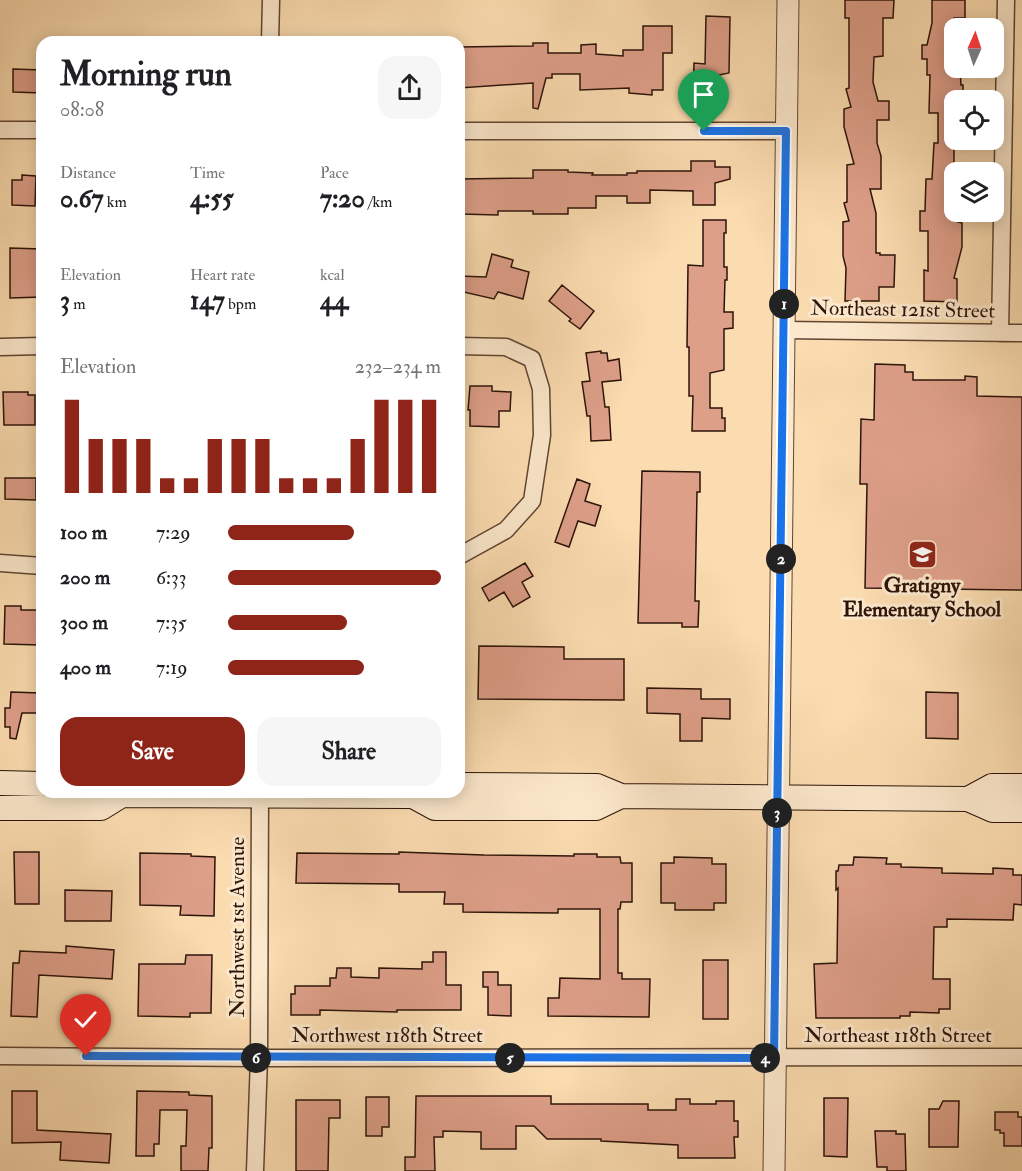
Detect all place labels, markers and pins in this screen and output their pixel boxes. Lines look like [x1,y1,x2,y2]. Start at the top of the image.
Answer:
pin [678,69,729,131]
pin: 1 [769,289,799,319]
school or university icon: Gratigny Elementary School [906,538,938,570]
pin: 2 [766,544,796,574]
place label: Gratigny Elementary School [843,572,1002,623]
pin: 3 [762,798,792,828]
pin [60,994,111,1056]
pin: 6 [241,1043,271,1073]
pin: 5 [495,1043,525,1073]
pin: 4 [750,1043,780,1073]

